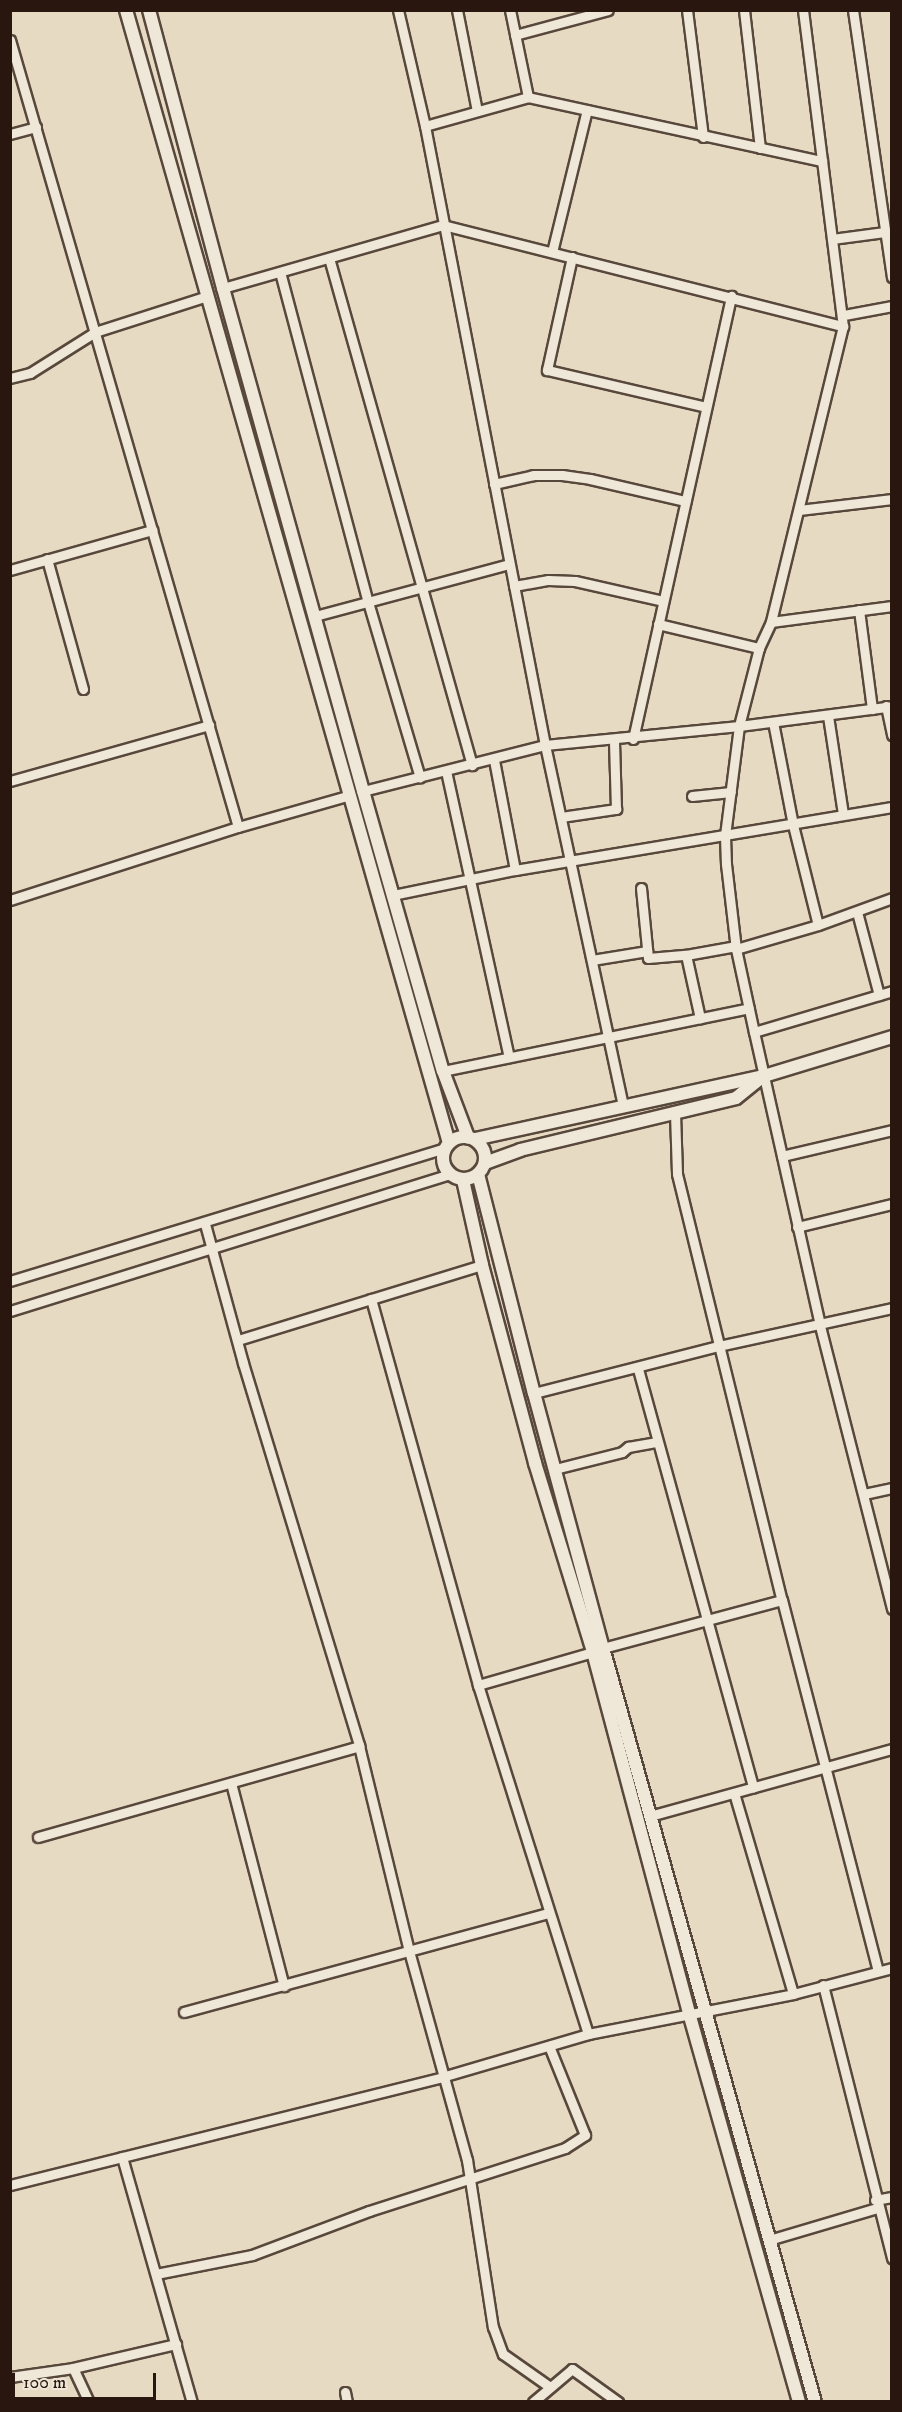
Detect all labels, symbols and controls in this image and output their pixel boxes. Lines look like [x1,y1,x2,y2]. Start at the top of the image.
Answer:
scale bar [15,2361,159,2399]
text: 100 m [23,2372,66,2394]

